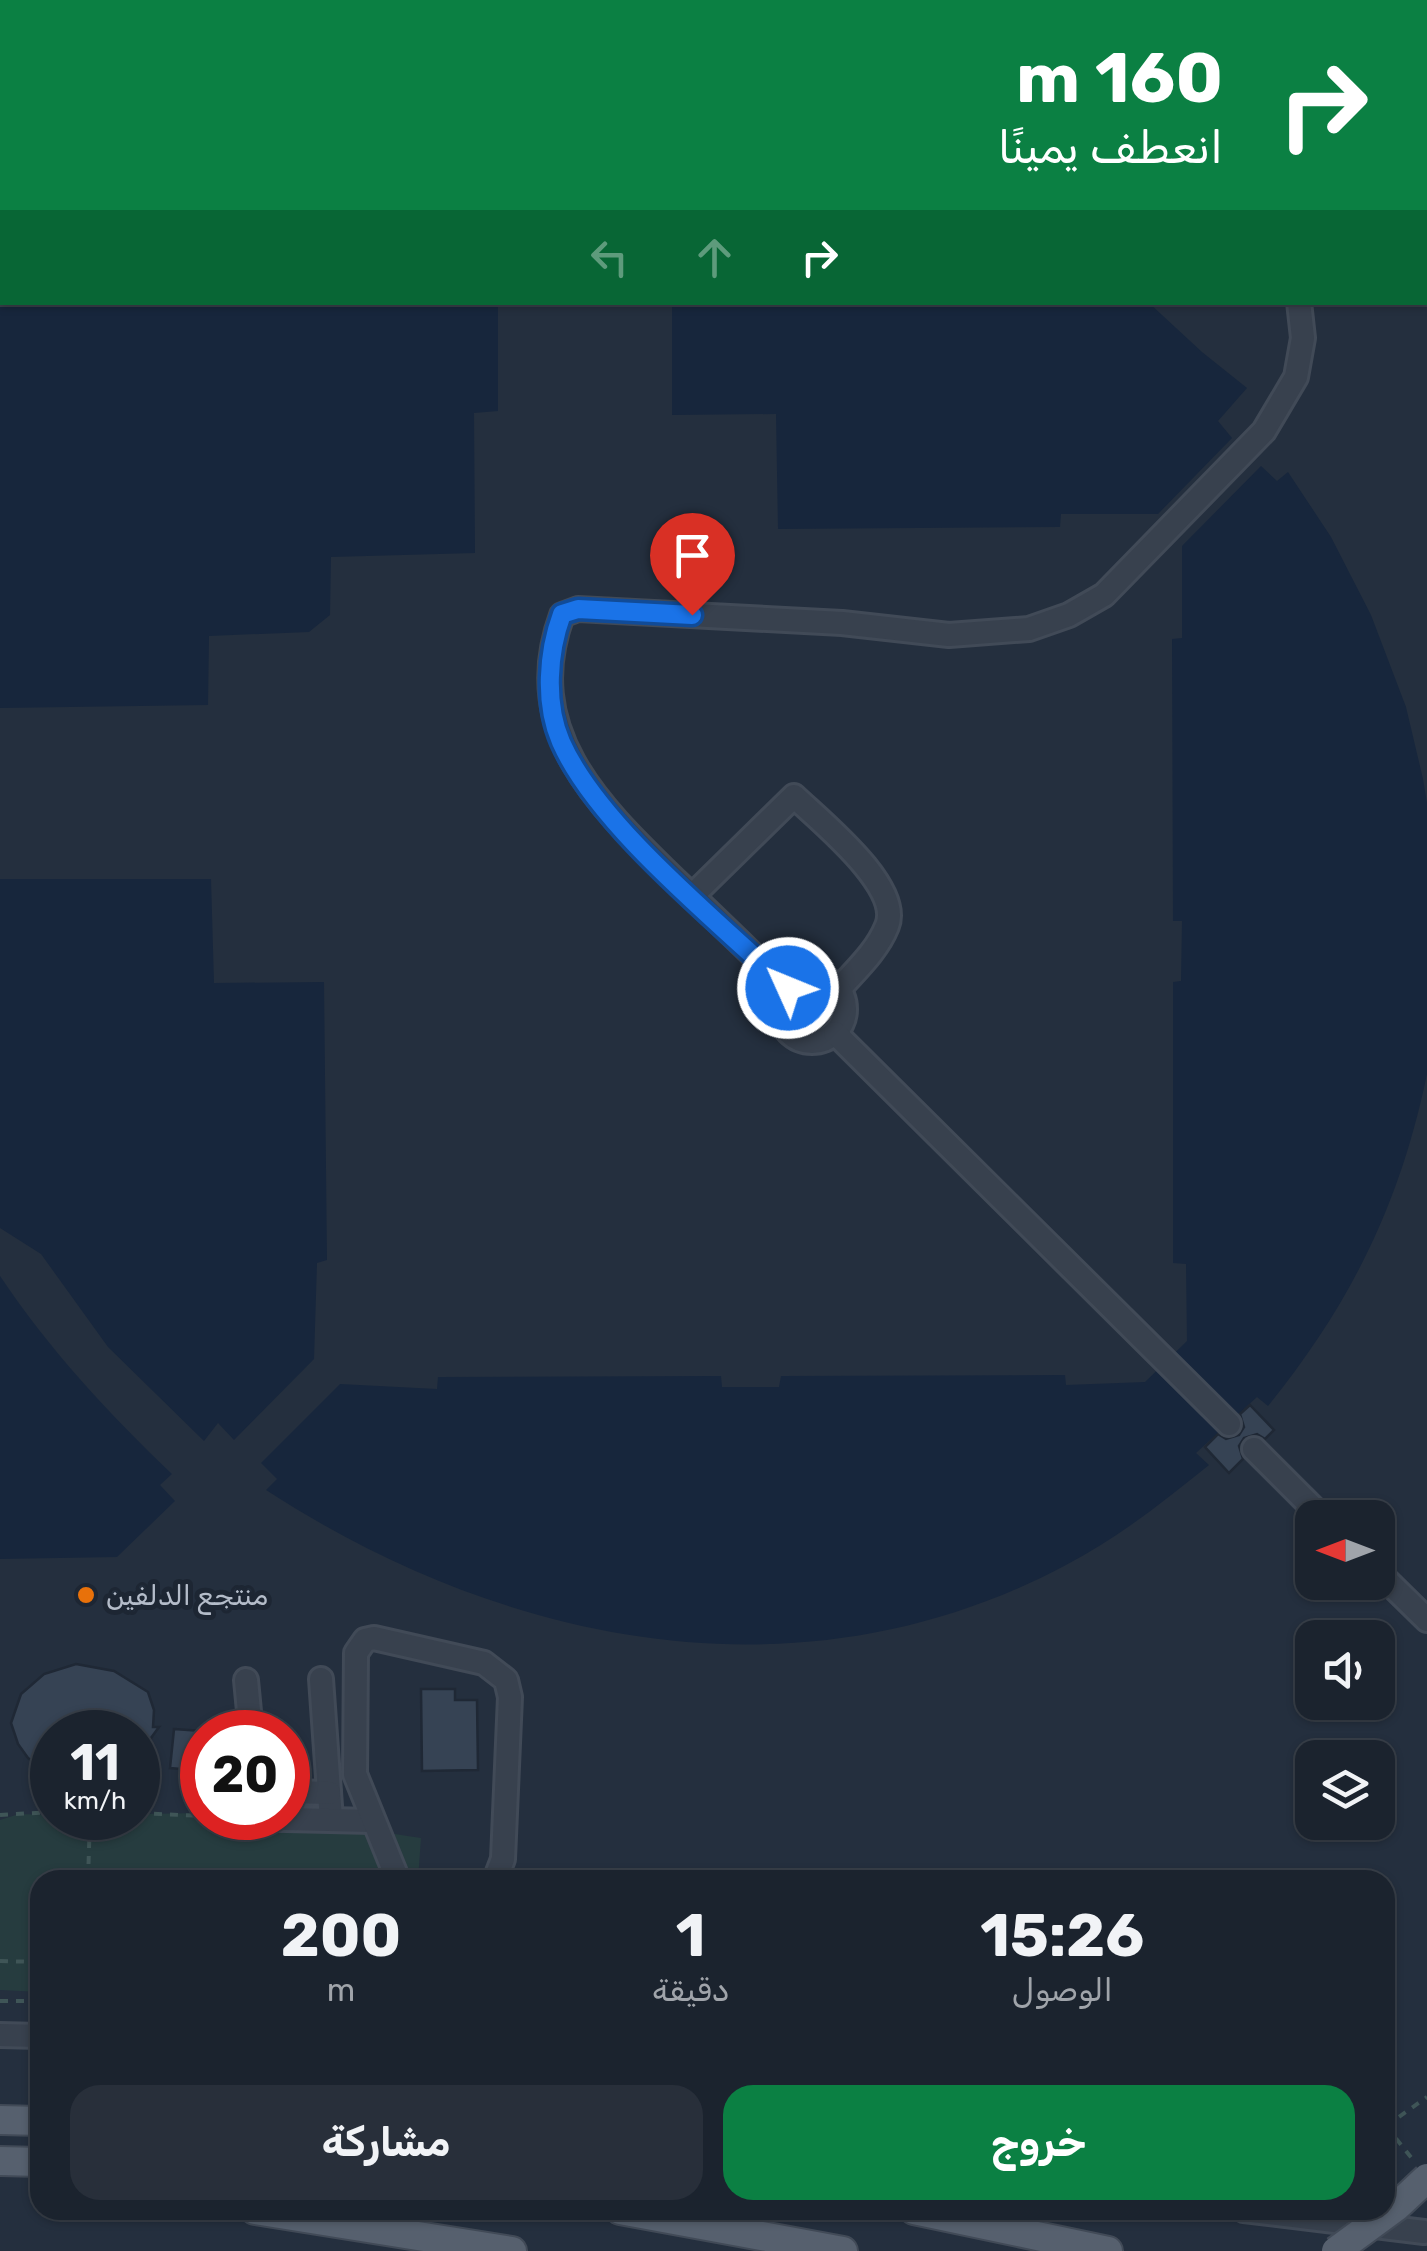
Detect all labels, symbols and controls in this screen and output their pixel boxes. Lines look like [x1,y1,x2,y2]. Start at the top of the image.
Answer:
text: 160 m [1016,37,1223,120]
icon: right [1258,40,1388,170]
text: انعطف يمينًا [998,121,1223,174]
icon: left [582,230,637,285]
icon: ahead [687,230,742,285]
icon: right [792,230,847,285]
pin [650,513,735,616]
icon: arrive [665,528,720,583]
position arrow [736,936,840,1040]
north arrow [1295,1500,1395,1600]
map controls [1295,1500,1395,1840]
place label: منتجع الدلفين [106,1579,268,1615]
marker: منتجع الدلفين [75,1584,97,1606]
button: sound [1295,1620,1395,1720]
speed limit sign: 20 [180,1710,310,1840]
text: 11 [70,1733,120,1793]
button: layers [1295,1740,1395,1840]
text: km/h [64,1786,126,1815]
text: 200 [281,1900,401,1971]
text: 1 [676,1900,706,1971]
text: 15:26 [980,1900,1144,1971]
text: m [327,1971,355,2009]
text: دقيقة [652,1971,729,2009]
text: الوصول [1012,1971,1113,2009]
button: مشاركة [70,2085,703,2200]
button: خروج [723,2085,1355,2200]

